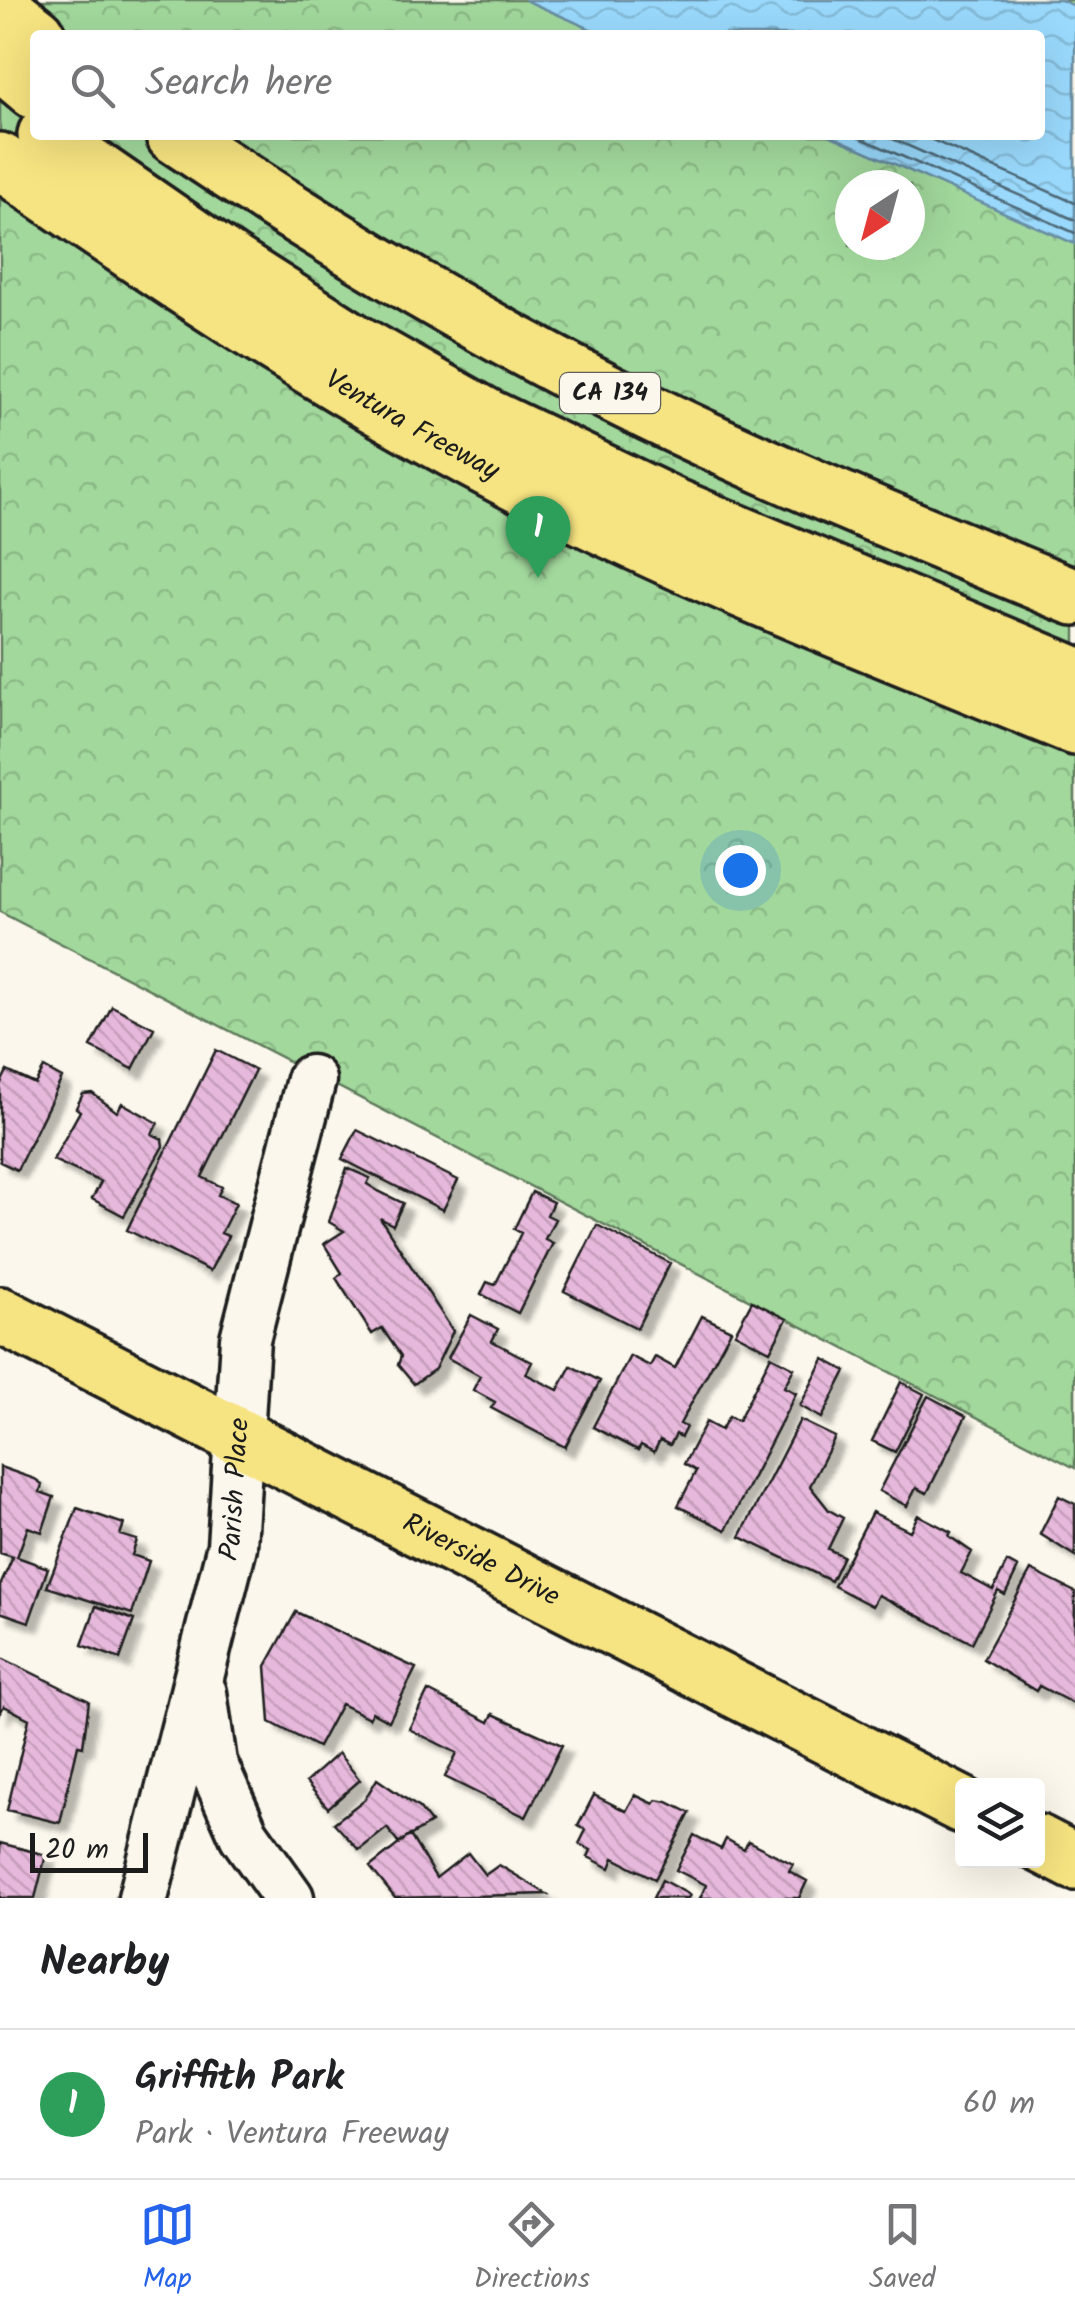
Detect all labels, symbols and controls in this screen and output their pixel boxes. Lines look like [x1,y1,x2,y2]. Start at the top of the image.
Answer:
search box [30,30,1045,140]
text: Search here [145,55,332,115]
icon: search [65,58,120,113]
north arrow [835,170,925,260]
street label: Ventura Freeway [316,358,508,493]
road number: CA 134 [560,373,660,413]
pin: 1 [506,496,570,578]
your location [715,845,766,896]
street label: Parish Place [207,1416,263,1566]
street label: Riverside Drive [394,1501,568,1619]
map controls [955,1778,1045,1868]
button: layers [955,1778,1045,1868]
scale bar [30,1828,148,1872]
text: 20 m [45,1828,109,1873]
text: Nearby [40,1930,169,1997]
text: Griffith Park [135,2049,343,2109]
text: 1 [68,2079,77,2130]
text: 60 m [963,2079,1035,2130]
text: Park · Ventura Freeway [135,2109,449,2160]
tab: Map [140,2197,195,2302]
tab: Directions [474,2197,590,2302]
tab: Saved [869,2197,935,2302]

